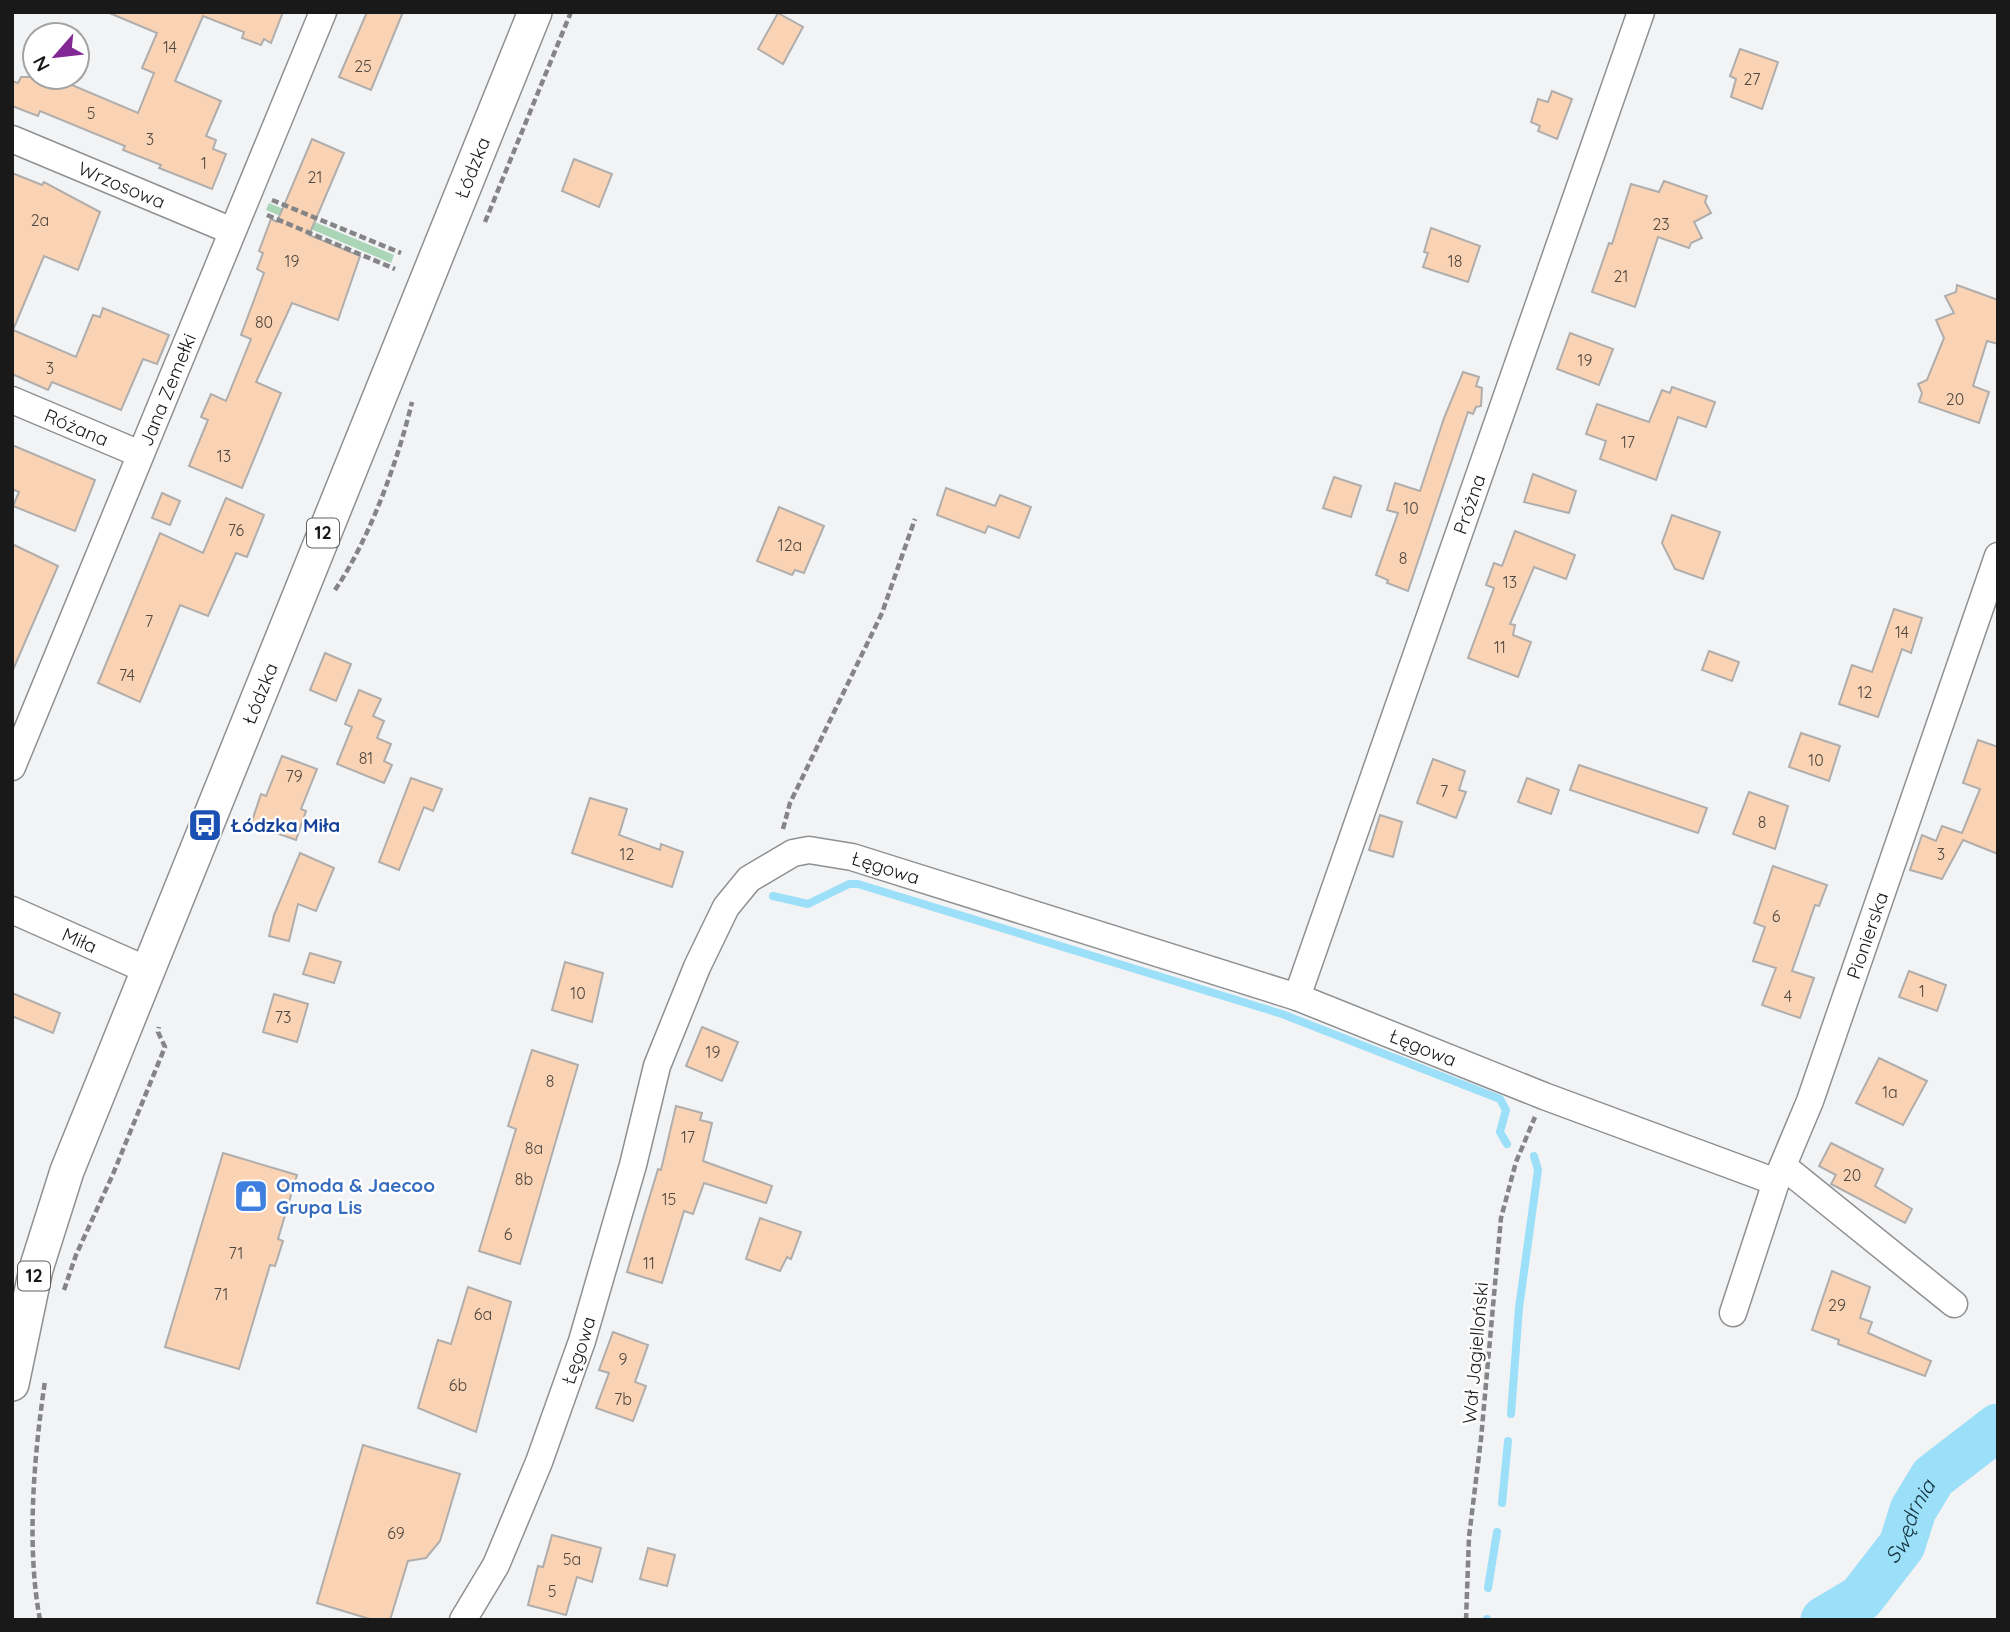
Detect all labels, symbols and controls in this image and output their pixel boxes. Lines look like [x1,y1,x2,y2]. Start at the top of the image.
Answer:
north arrow [21,21,91,91]
house number: 14 [163,37,177,57]
text: N [27,52,55,76]
house number: 25 [354,56,372,76]
house number: 27 [1744,69,1760,89]
house number: 5 [87,103,95,123]
house number: 3 [146,129,154,149]
street label: Łódzka [449,133,495,202]
house number: 1 [201,153,207,173]
street label: Wrzosowa [75,156,169,214]
house number: 21 [308,167,322,187]
house number: 2a [31,210,49,230]
house number: 23 [1652,214,1670,234]
house number: 19 [285,251,299,271]
house number: 18 [1448,251,1462,271]
house number: 21 [1614,266,1628,286]
house number: 80 [255,312,273,332]
street label: Jana Zemełki [134,330,201,450]
house number: 19 [1578,350,1592,370]
house number: 3 [46,358,54,378]
house number: 20 [1946,389,1964,409]
street label: Różana [41,403,112,451]
house number: 17 [1621,432,1635,452]
house number: 13 [217,446,231,466]
street label: Próżna [1448,471,1491,537]
house number: 10 [1403,498,1419,518]
road number: 12 [307,518,339,548]
house number: 76 [228,520,245,540]
house number: 12a [778,535,802,555]
house number: 8 [1399,548,1407,568]
house number: 13 [1503,572,1517,592]
house number: 7 [145,611,153,631]
house number: 14 [1895,622,1909,642]
house number: 11 [1494,637,1506,657]
street label: Łódzka [236,659,283,728]
house number: 74 [119,665,135,685]
house number: 12 [1858,682,1873,702]
house number: 81 [359,748,373,768]
house number: 10 [1808,750,1824,770]
house number: 79 [285,766,303,786]
house number: 7 [1440,781,1448,801]
bus stop icon: Łódzka Miła [186,806,224,844]
house number: 8 [1758,812,1766,832]
place label: Łódzka Miła [230,813,340,837]
house number: 12 [620,844,635,864]
house number: 3 [1937,844,1945,864]
street label: Łęgowa [848,846,923,890]
street label: Pionierska [1841,889,1893,982]
house number: 6 [1772,906,1781,926]
street label: Miła [58,922,101,958]
house number: 1 [1919,981,1925,1001]
house number: 10 [570,983,586,1003]
house number: 4 [1784,986,1792,1006]
house number: 73 [275,1007,291,1027]
street label: Łęgowa [1386,1023,1460,1072]
house number: 19 [706,1042,720,1062]
house number: 8 [546,1071,554,1091]
house number: 1a [1882,1082,1898,1102]
house number: 17 [681,1127,695,1147]
house number: 8a [525,1138,543,1158]
house number: 20 [1843,1165,1861,1185]
house number: 8b [515,1169,533,1189]
place label: Omoda & Jaecoo Grupa Lis [276,1173,435,1219]
shop icon: Omoda & Jaecoo Grupa Lis [232,1177,270,1215]
house number: 15 [662,1189,676,1209]
house number: 6 [504,1224,513,1244]
house number: 71 [229,1243,243,1263]
house number: 11 [643,1253,655,1273]
road number: 12 [18,1261,50,1290]
street label: Wał Jagielloński [1457,1281,1493,1425]
house number: 71 [214,1284,228,1304]
house number: 29 [1828,1295,1846,1315]
house number: 6a [474,1304,492,1324]
street label: Łęgowa [555,1314,601,1388]
house number: 9 [619,1349,628,1369]
house number: 6b [449,1375,467,1395]
house number: 7b [614,1389,632,1409]
water label: Swędrnia [1879,1473,1941,1568]
house number: 69 [387,1523,405,1543]
house number: 5a [563,1549,581,1569]
house number: 5 [548,1581,556,1601]

